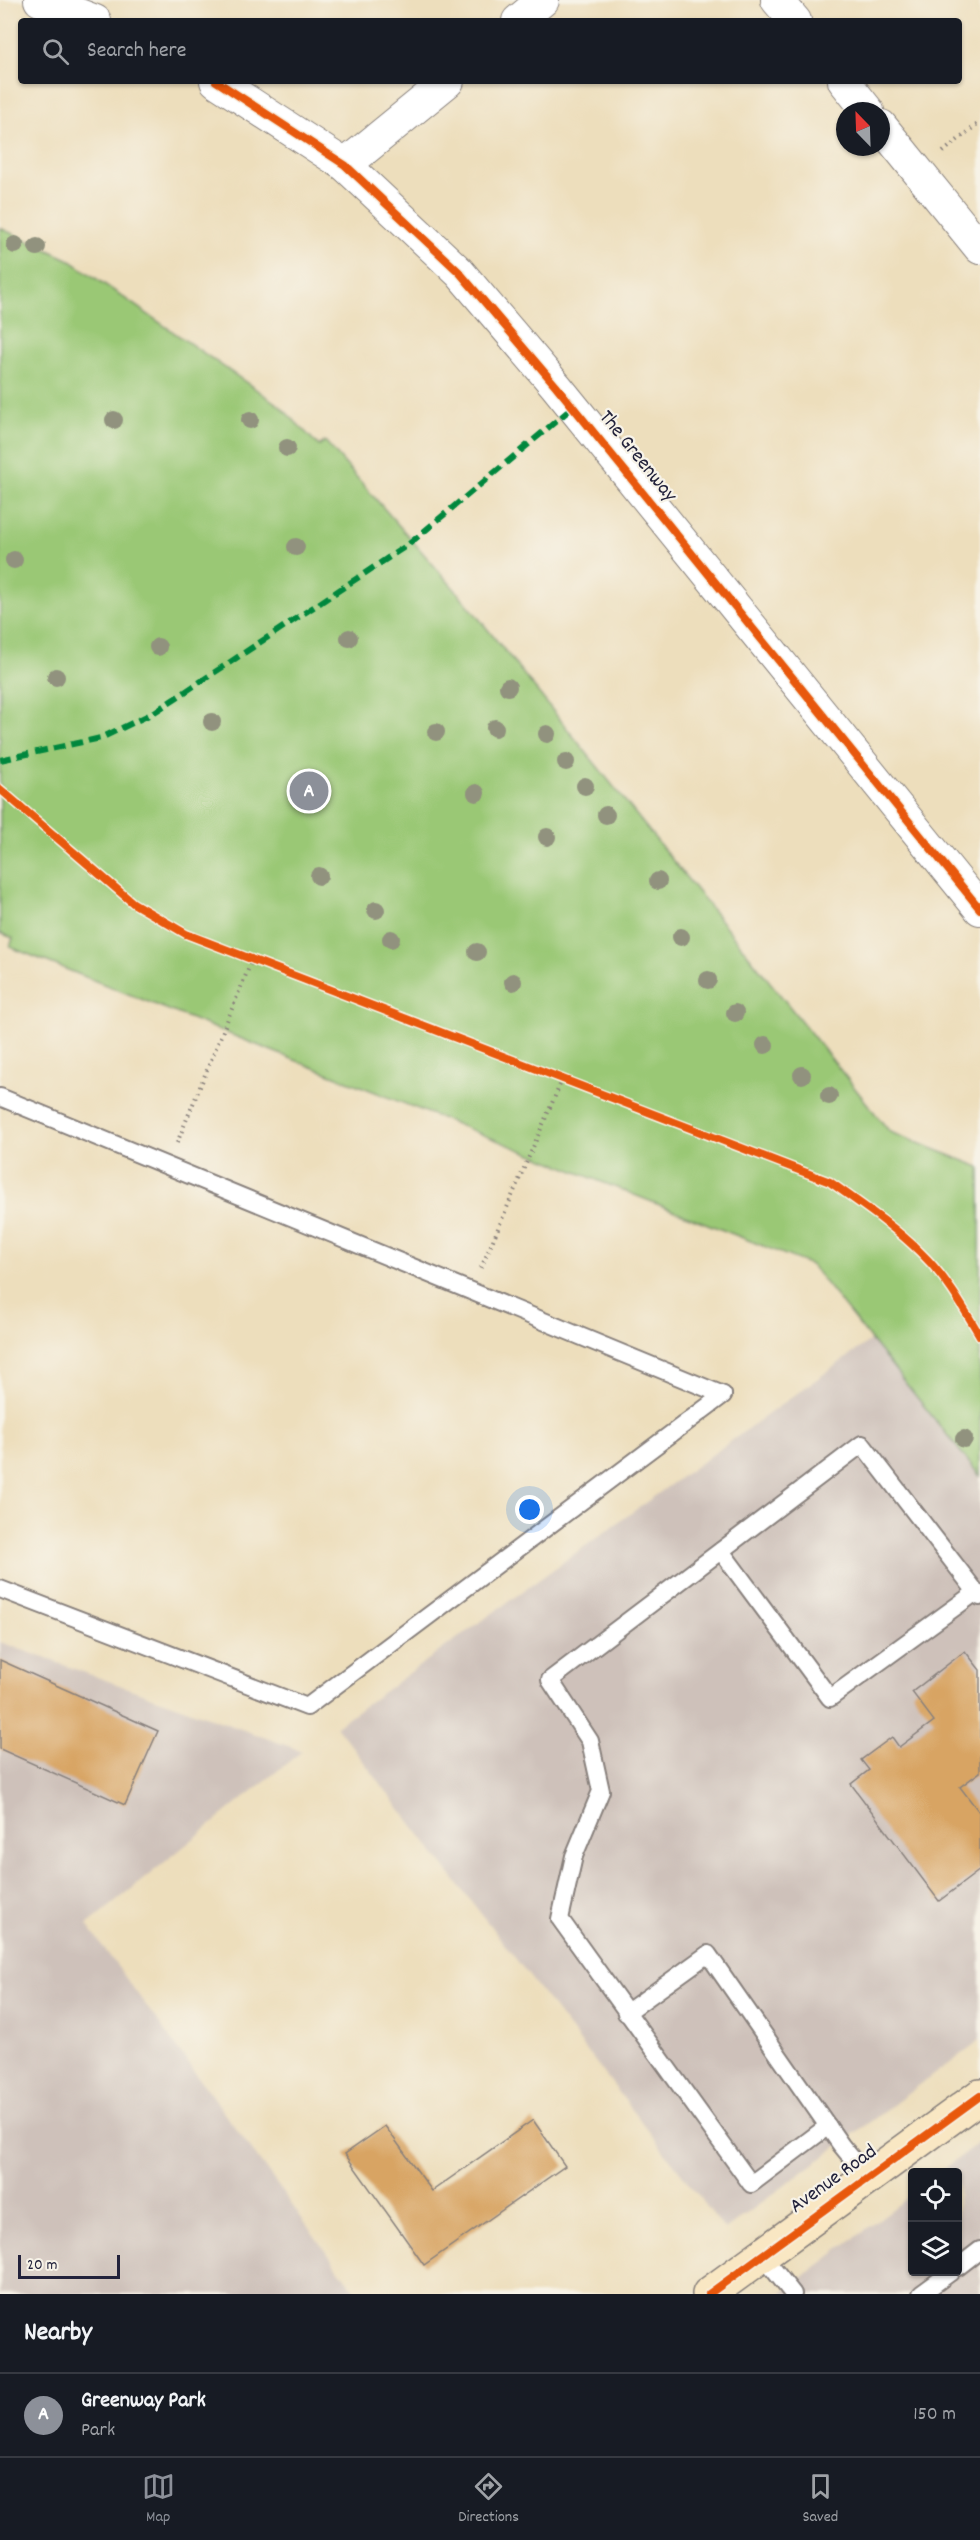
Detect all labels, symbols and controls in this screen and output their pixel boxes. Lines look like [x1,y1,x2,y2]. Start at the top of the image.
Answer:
search box [18,18,962,84]
icon: search [39,35,72,68]
text: Search here [87,36,186,67]
north arrow [836,102,890,156]
street label: The Greenway [591,405,684,510]
pin: A [290,768,328,814]
your location [515,1495,544,1524]
street label: Avenue Road [784,2138,884,2222]
map controls [908,2168,962,2276]
button: locate [908,2168,962,2222]
button: layers [908,2222,962,2276]
scale bar [18,2252,120,2280]
text: 20 m [27,2254,57,2277]
text: Nearby [24,2315,92,2352]
text: Greenway Park [81,2386,206,2417]
text: A [38,2401,49,2429]
text: 150 m [913,2401,956,2429]
text: Park [81,2417,115,2445]
tab: Map [142,2470,175,2529]
tab: Directions [458,2470,519,2529]
tab: Saved [802,2470,838,2529]

